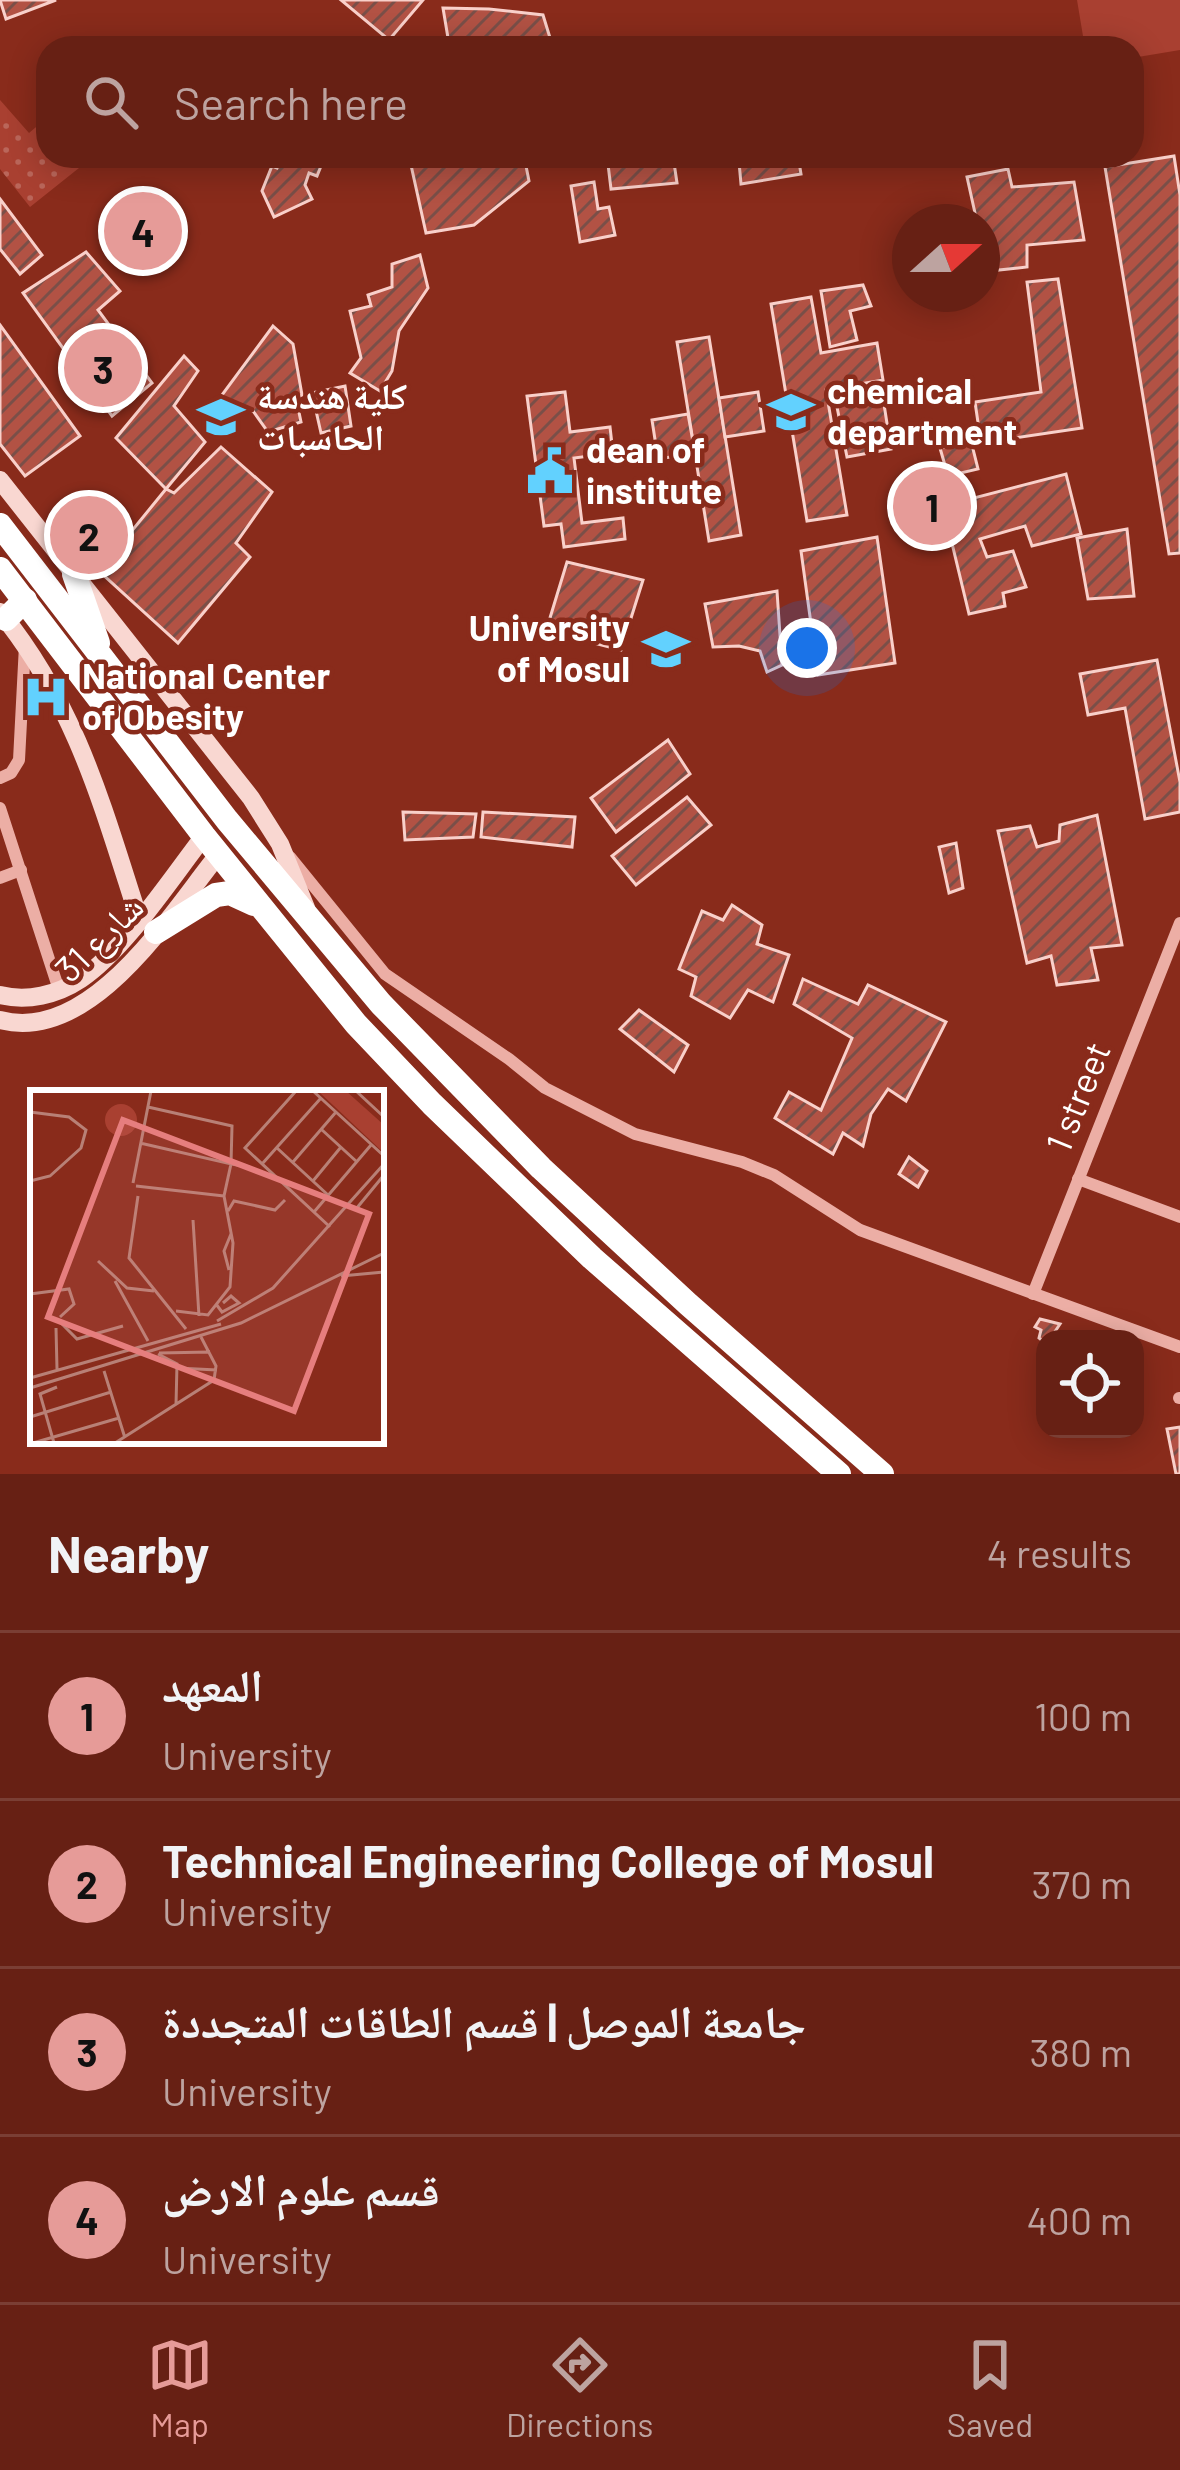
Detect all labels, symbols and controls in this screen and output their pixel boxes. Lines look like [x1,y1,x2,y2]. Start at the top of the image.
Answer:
search box [36,36,1144,168]
icon: search [78,69,144,135]
text: Search here [174,75,408,129]
pin: 4 [104,186,182,276]
north arrow [892,204,1000,312]
pin: 3 [64,323,142,413]
place label: chemical department [827,368,1017,452]
place label: كلية هندسة الحاسبات [257,373,407,458]
school or university icon: chemical department [766,387,816,437]
school or university icon: كلية هندسة الحاسبات [196,392,246,442]
place label: dean of institute [586,427,722,511]
public building icon: dean of institute [525,446,575,496]
pin: 1 [893,461,971,551]
pin: 2 [50,490,128,580]
place label: University of Mosul [469,605,630,689]
your location [777,618,837,678]
school or university icon: University of Mosul [641,624,691,674]
place label: National Center of Obesity [82,653,330,737]
hospital icon: National Center of Obesity [21,672,71,722]
street label: شارع 31 [45,884,153,992]
street label: 1 street [1035,1035,1118,1158]
inset map [30,1090,384,1444]
map controls [1036,1330,1144,1438]
button: locate [1036,1330,1144,1438]
text: Nearby [48,1522,209,1583]
text: 4 results [987,1529,1132,1576]
text: المعهد [162,1657,263,1711]
text: 1 [80,1692,94,1739]
text: 100 m [1034,1692,1132,1739]
text: University [162,1731,332,1778]
text: Technical Engineering College of Mosul [162,1833,934,1887]
text: 2 [76,1860,98,1907]
text: 370 m [1031,1860,1132,1907]
text: University [162,1887,332,1934]
text: جامعة الموصل | قسم الطاقات المتجددة [162,1993,806,2047]
text: 3 [76,2028,98,2075]
text: 380 m [1030,2028,1132,2075]
text: University [162,2067,332,2114]
text: قسم علوم الارض [162,2161,440,2215]
text: 4 [75,2196,99,2243]
text: 400 m [1026,2196,1132,2243]
text: University [162,2235,332,2282]
tab: Map [147,2332,213,2444]
tab: Directions [506,2332,653,2444]
tab: Saved [947,2332,1033,2444]

